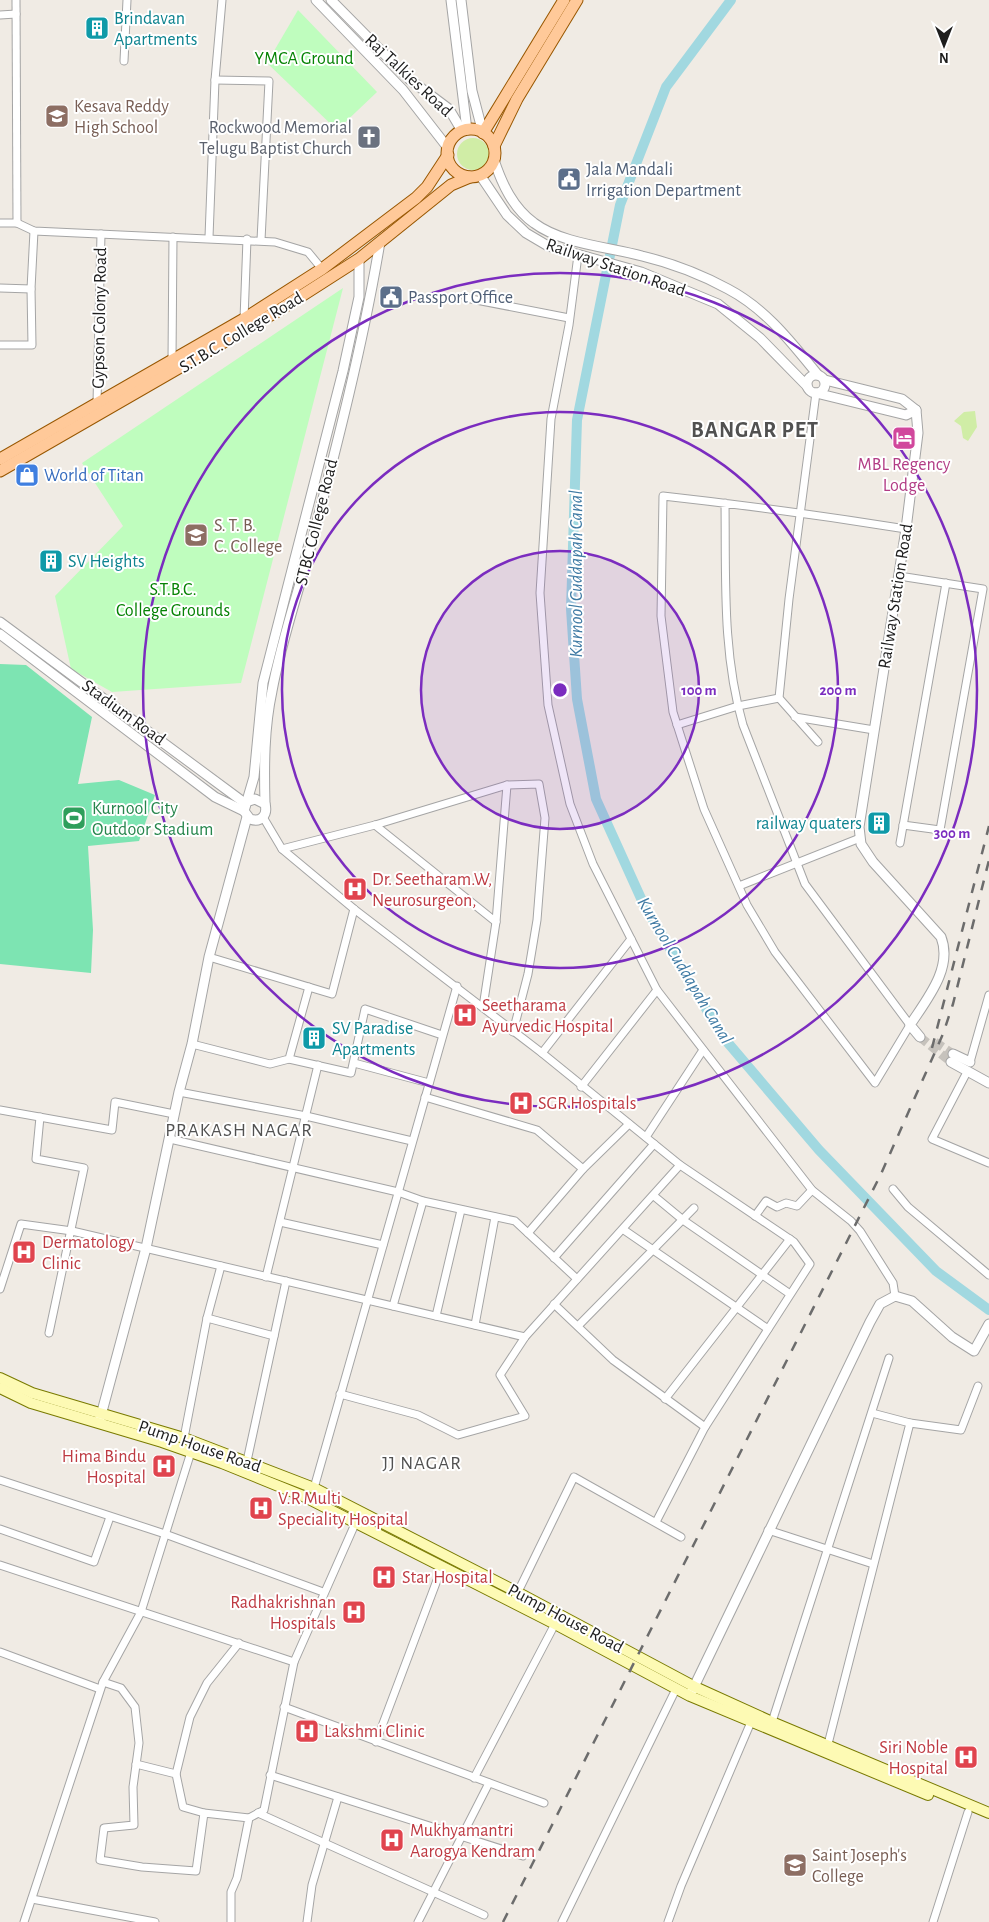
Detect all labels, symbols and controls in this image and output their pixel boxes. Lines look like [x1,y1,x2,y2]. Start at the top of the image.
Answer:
place label: Brindavan Apartments [114,10,197,49]
building icon: Brindavan Apartments [84,15,110,41]
north arrow [919,20,969,70]
street label: Raj Talkies Road [361,31,456,121]
park label: YMCA Ground [254,50,354,68]
text: N [939,50,949,64]
place label: Kesava Reddy High School [74,98,169,137]
school or university icon: Kesava Reddy High School [44,103,70,129]
place label: Rockwood Memorial Telugu Baptist Church [199,119,352,158]
church icon: Rockwood Memorial Telugu Baptist Church [356,124,382,150]
place label: Jala Mandali Irrigation Department [586,161,741,200]
public building icon: Jala Mandali Irrigation Department [556,166,582,192]
street label: Railway Station Road [543,236,688,300]
street label: Gypson Colony Road [90,247,110,389]
public building icon: Passport Office [378,284,404,310]
street label: S.T.B.C. College Road [177,289,307,377]
place label: Passport Office [408,289,513,307]
district label: BANGAR PET [691,419,819,441]
hotel icon: MBL Regency Lodge [891,425,917,451]
place label: MBL Regency Lodge [858,456,951,495]
street label: STBC College Road [293,457,341,587]
shop icon: World of Titan [14,462,40,488]
place label: World of Titan [44,467,144,485]
water label: Kurnool Cuddapah Canal [567,490,586,658]
place label: S. T. B. C. College [214,517,282,556]
school or university icon: S. T. B. C. College [183,522,209,548]
street label: Railway Station Road [876,522,916,670]
building icon: SV Heights [38,548,64,574]
place label: SV Heights [68,553,145,571]
park label: S.T.B.C. College Grounds [116,581,230,620]
street label: Stadium Road [78,677,169,749]
centre of rings [551,681,569,699]
text: 100 m [681,683,717,698]
text: 200 m [819,683,857,698]
place label: Kurnool City Outdoor Stadium [92,800,213,839]
sports icon: Kurnool City Outdoor Stadium [61,805,87,831]
building icon: railway quaters [866,810,892,836]
place label: railway quaters [756,815,862,833]
text: 300 m [934,826,970,841]
place label: Dr. Seetharam.W, Neurosurgeon, [372,871,492,910]
hospital icon: Dr. Seetharam.W, Neurosurgeon, [342,876,368,902]
water label: Kurnool Cuddapah Canal [633,894,736,1048]
place label: Seetharama Ayurvedic Hospital [482,997,614,1036]
hospital icon: Seetharama Ayurvedic Hospital [452,1002,478,1028]
place label: SV Paradise Apartments [332,1020,415,1059]
building icon: SV Paradise Apartments [301,1025,327,1051]
hospital icon: SGR Hospitals [508,1090,534,1116]
place label: SGR Hospitals [538,1095,636,1113]
district label: PRAKASH NAGAR [165,1121,313,1140]
place label: Dermatology Clinic [42,1234,135,1273]
hospital icon: Dermatology Clinic [11,1239,37,1265]
street label: Pump House Road [136,1418,263,1476]
place label: Hima Bindu Hospital [62,1448,146,1487]
hospital icon: Hima Bindu Hospital [151,1453,177,1479]
district label: JJ NAGAR [382,1454,462,1473]
place label: V.R Multi Speciality Hospital [278,1490,408,1529]
hospital icon: V.R Multi Speciality Hospital [248,1495,274,1521]
hospital icon: Star Hospital [371,1564,397,1590]
place label: Star Hospital [402,1569,493,1587]
street label: Pump House Road [505,1581,626,1657]
place label: Radhakrishnan Hospitals [230,1594,336,1633]
hospital icon: Radhakrishnan Hospitals [341,1599,367,1625]
hospital icon: Lakshmi Clinic [294,1718,320,1744]
place label: Lakshmi Clinic [324,1723,424,1741]
place label: Siri Noble Hospital [879,1739,948,1778]
hospital icon: Siri Noble Hospital [953,1744,979,1770]
place label: Mukhyamantri Aarogya Kendram [410,1822,535,1861]
hospital icon: Mukhyamantri Aarogya Kendram [379,1827,405,1853]
place label: Saint Joseph's College [812,1847,907,1886]
school or university icon: Saint Joseph's College [782,1852,808,1878]

